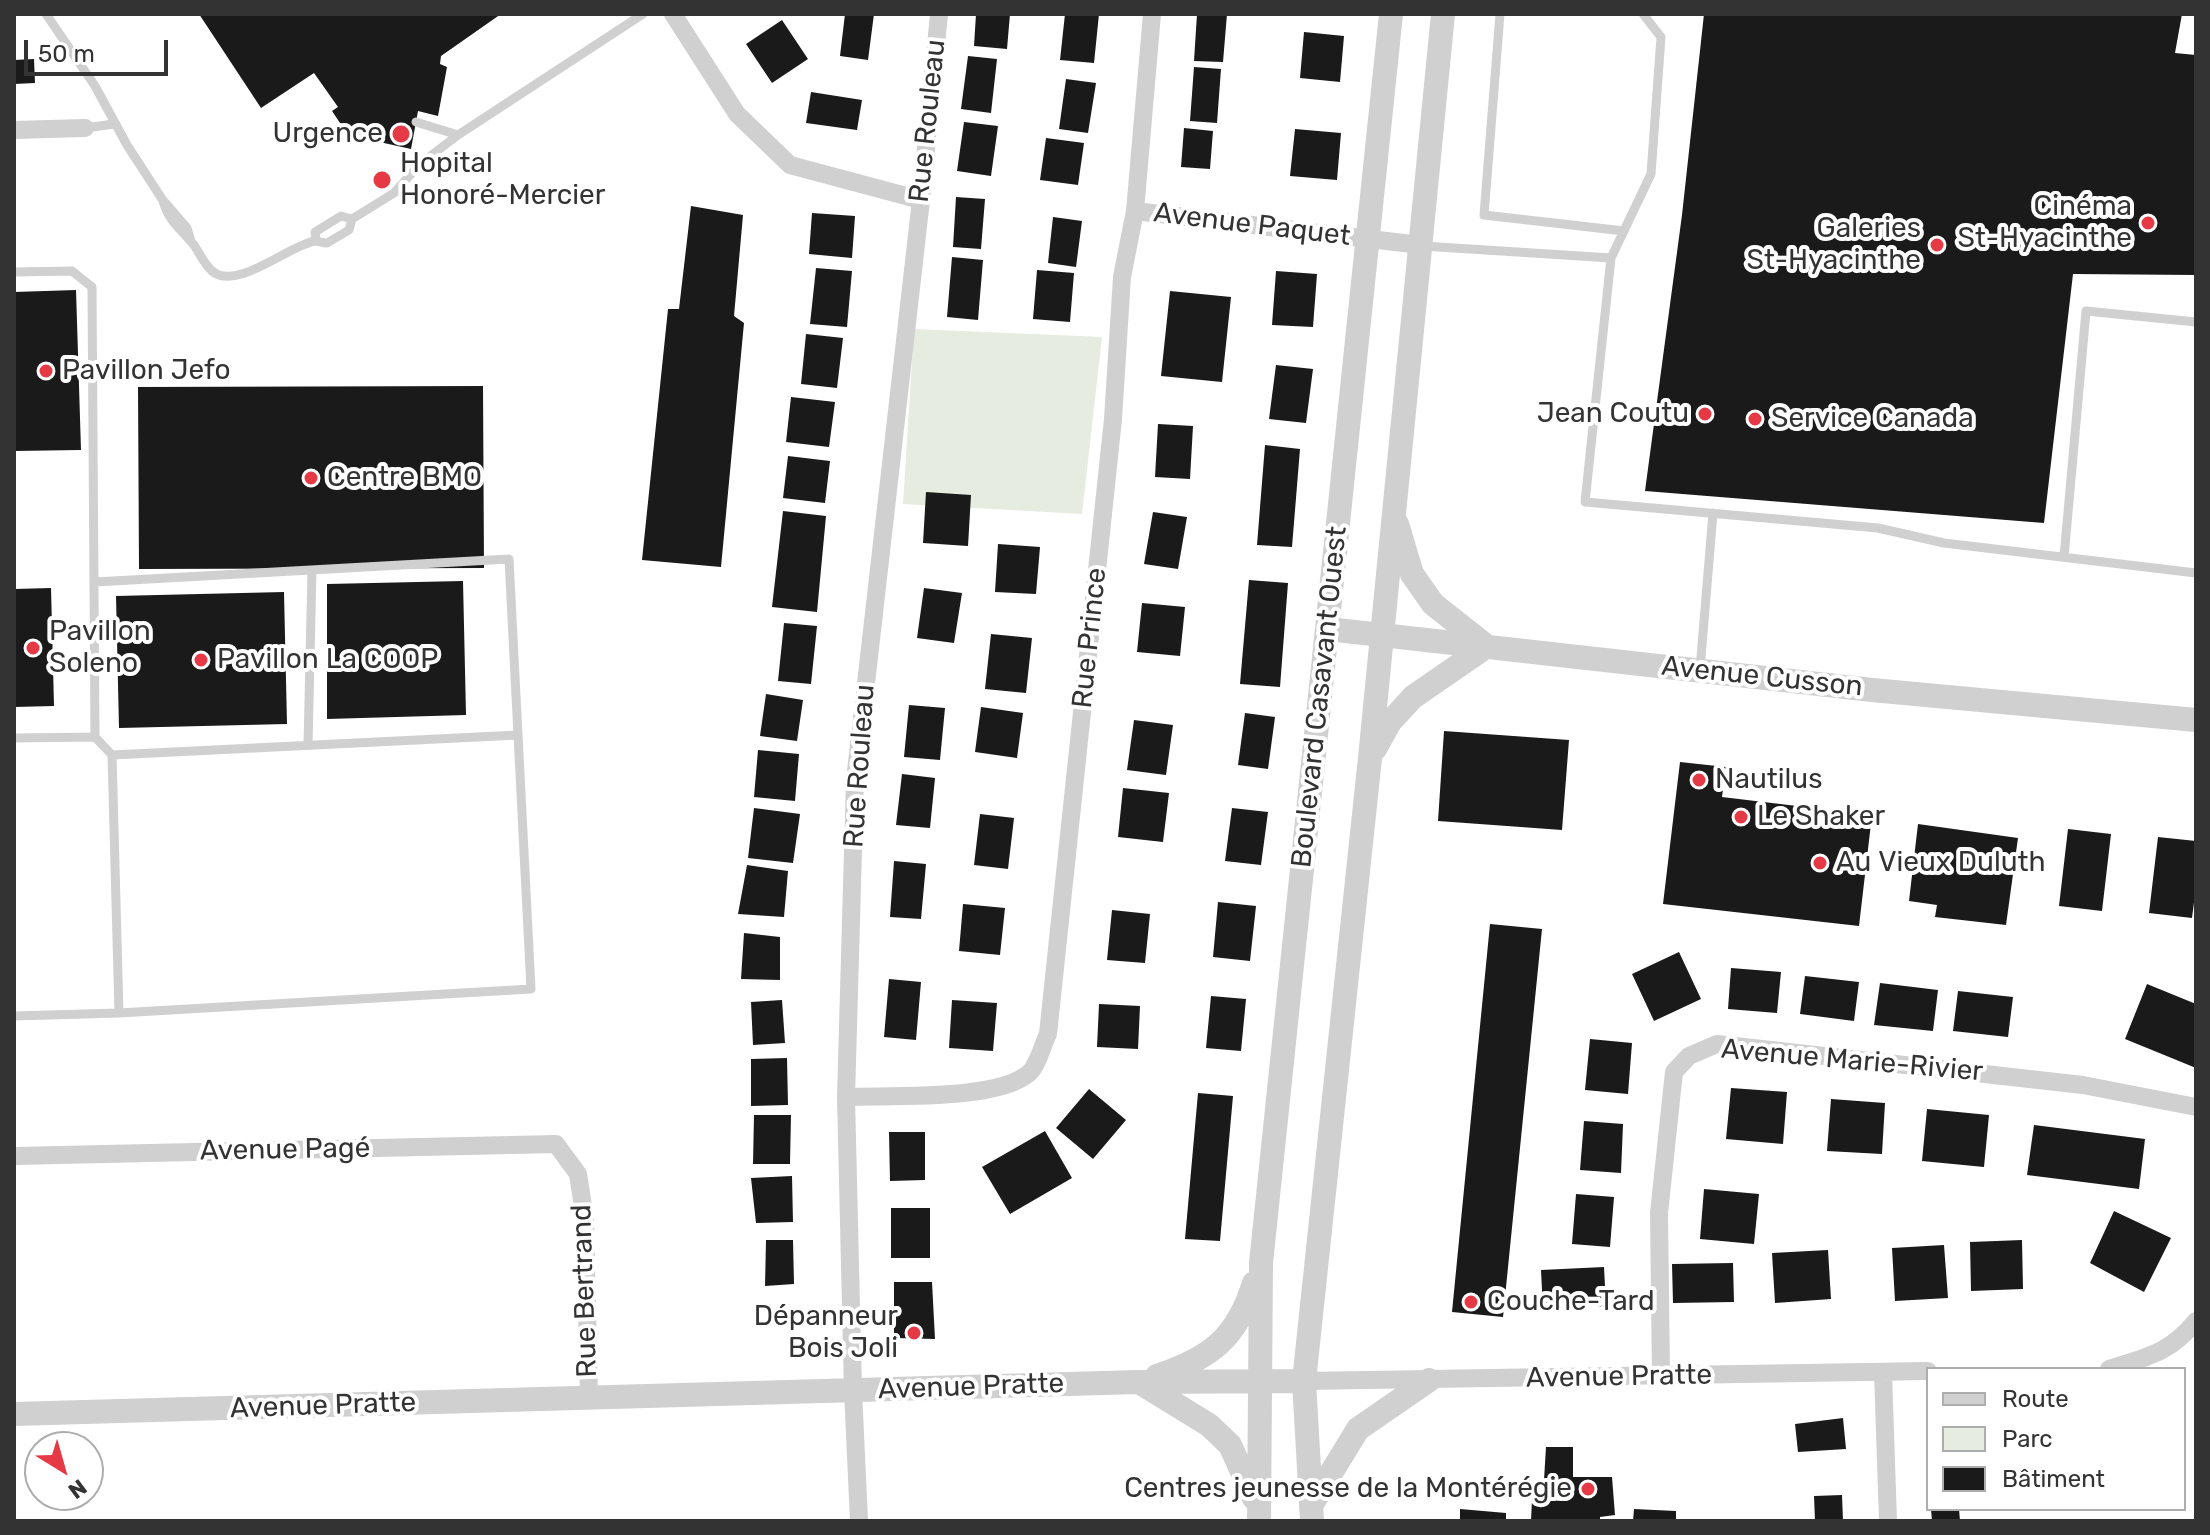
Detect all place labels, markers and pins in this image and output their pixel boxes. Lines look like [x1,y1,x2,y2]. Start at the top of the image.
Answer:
place label: Urgence [273,117,383,151]
marker: Urgence [390,123,412,145]
place label: Hopital Honoré-Mercier [400,147,605,213]
marker: Hopital Honoré-Mercier [371,169,393,191]
place label: Cinéma St-Hyacinthe [1958,190,2132,256]
place label: Galeries St-Hyacinthe [1747,212,1921,278]
marker: Cinéma St-Hyacinthe [2139,214,2157,232]
marker: Galeries St-Hyacinthe [1928,236,1946,254]
place label: Pavillon Jefo [62,354,231,388]
marker: Pavillon Jefo [37,362,55,380]
place label: Jean Coutu [1537,397,1689,431]
place label: Service Canada [1771,402,1974,436]
marker: Jean Coutu [1696,405,1714,423]
marker: Service Canada [1746,410,1764,428]
place label: Centre BMO [327,461,482,495]
marker: Centre BMO [302,469,320,487]
place label: Pavillon Soleno [49,615,151,681]
marker: Pavillon Soleno [24,639,42,657]
place label: Pavillon La COOP [217,643,438,677]
marker: Pavillon La COOP [192,651,210,669]
place label: Nautilus [1715,763,1822,797]
marker: Nautilus [1690,771,1708,789]
place label: Le Shaker [1757,800,1885,834]
marker: Le Shaker [1732,808,1750,826]
place label: Au Vieux Duluth [1836,846,2046,880]
marker: Au Vieux Duluth [1811,854,1829,872]
place label: Couche-Tard [1487,1285,1655,1319]
marker: Couche-Tard [1462,1293,1480,1311]
place label: Dépanneur Bois Joli [754,1300,898,1366]
marker: Dépanneur Bois Joli [905,1324,923,1342]
place label: Centres jeunesse de la Montérégie [1124,1472,1572,1506]
marker: Centres jeunesse de la Montérégie [1579,1480,1597,1498]

